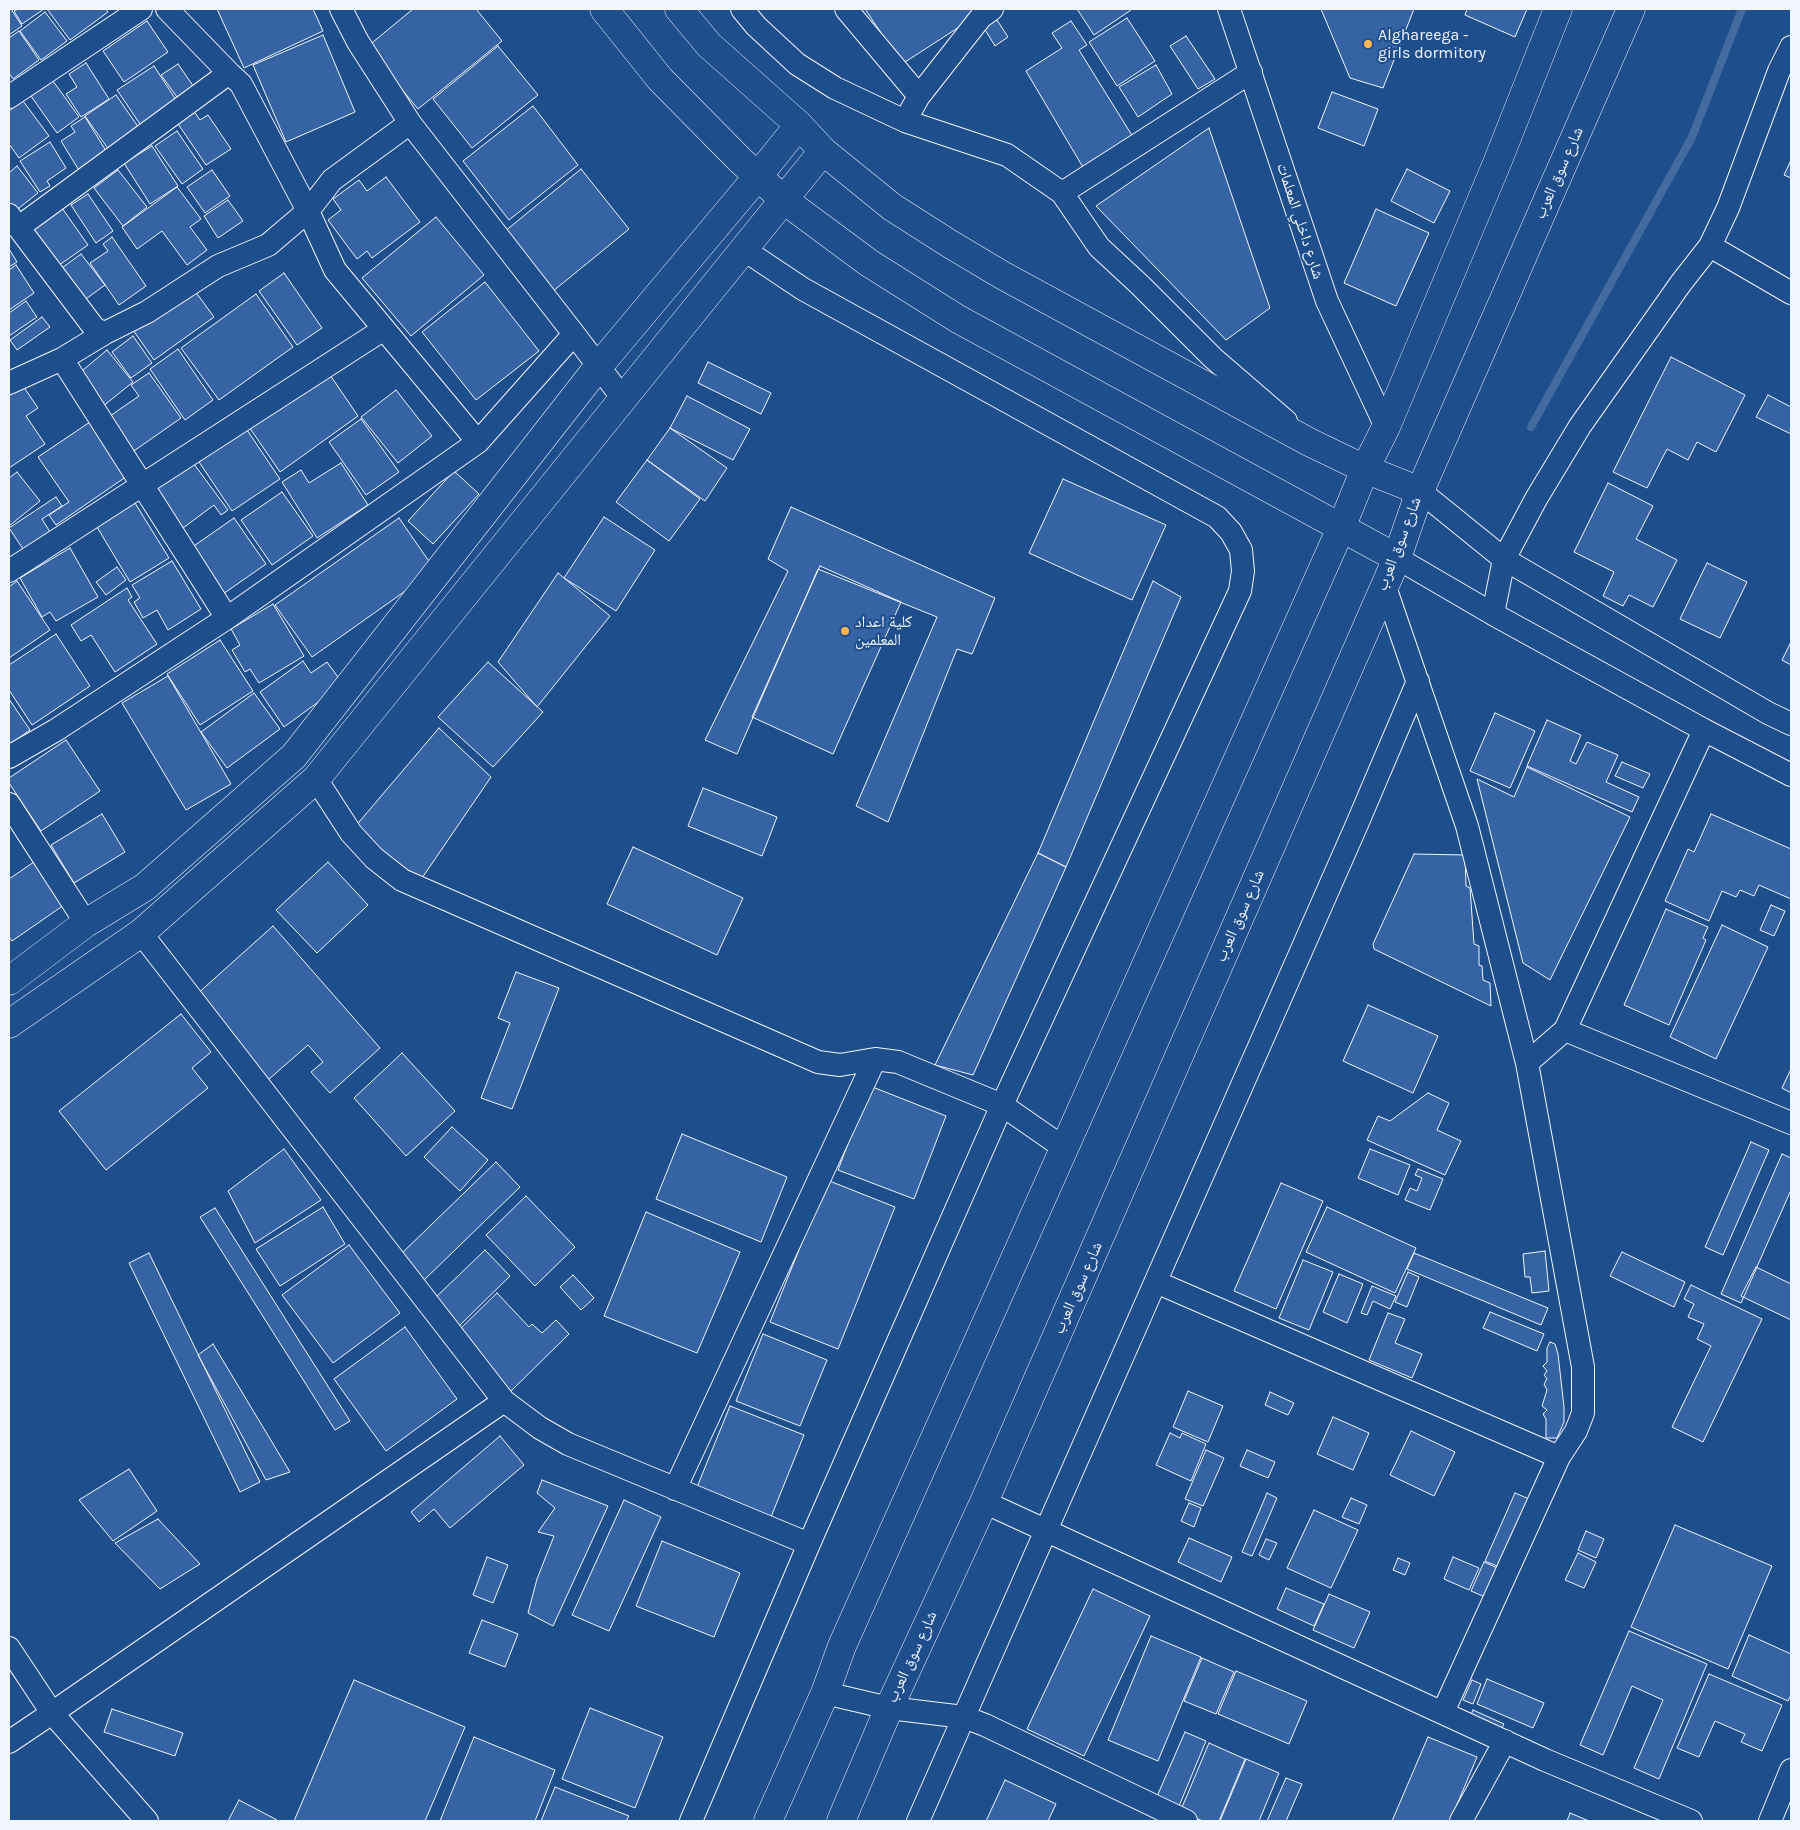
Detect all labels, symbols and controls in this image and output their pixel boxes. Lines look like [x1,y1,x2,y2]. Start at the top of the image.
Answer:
place label: Alghareega - girls dormitory [1378,25,1486,63]
marker: Alghareega - girls dormitory [1362,38,1374,50]
street label: شارع سوق العرب [1530,124,1588,222]
street label: شارع داخلي المعلمات [1272,161,1328,281]
street label: شارع سوق العرب [1372,494,1426,594]
place label: كلية اعداد المعلمين [855,612,912,650]
marker: كلية اعداد المعلمين [839,625,851,637]
street label: شارع سوق العرب [1211,867,1269,965]
street label: شارع سوق العرب [1049,1239,1107,1337]
street label: شارع سوق العرب [882,1608,942,1706]

